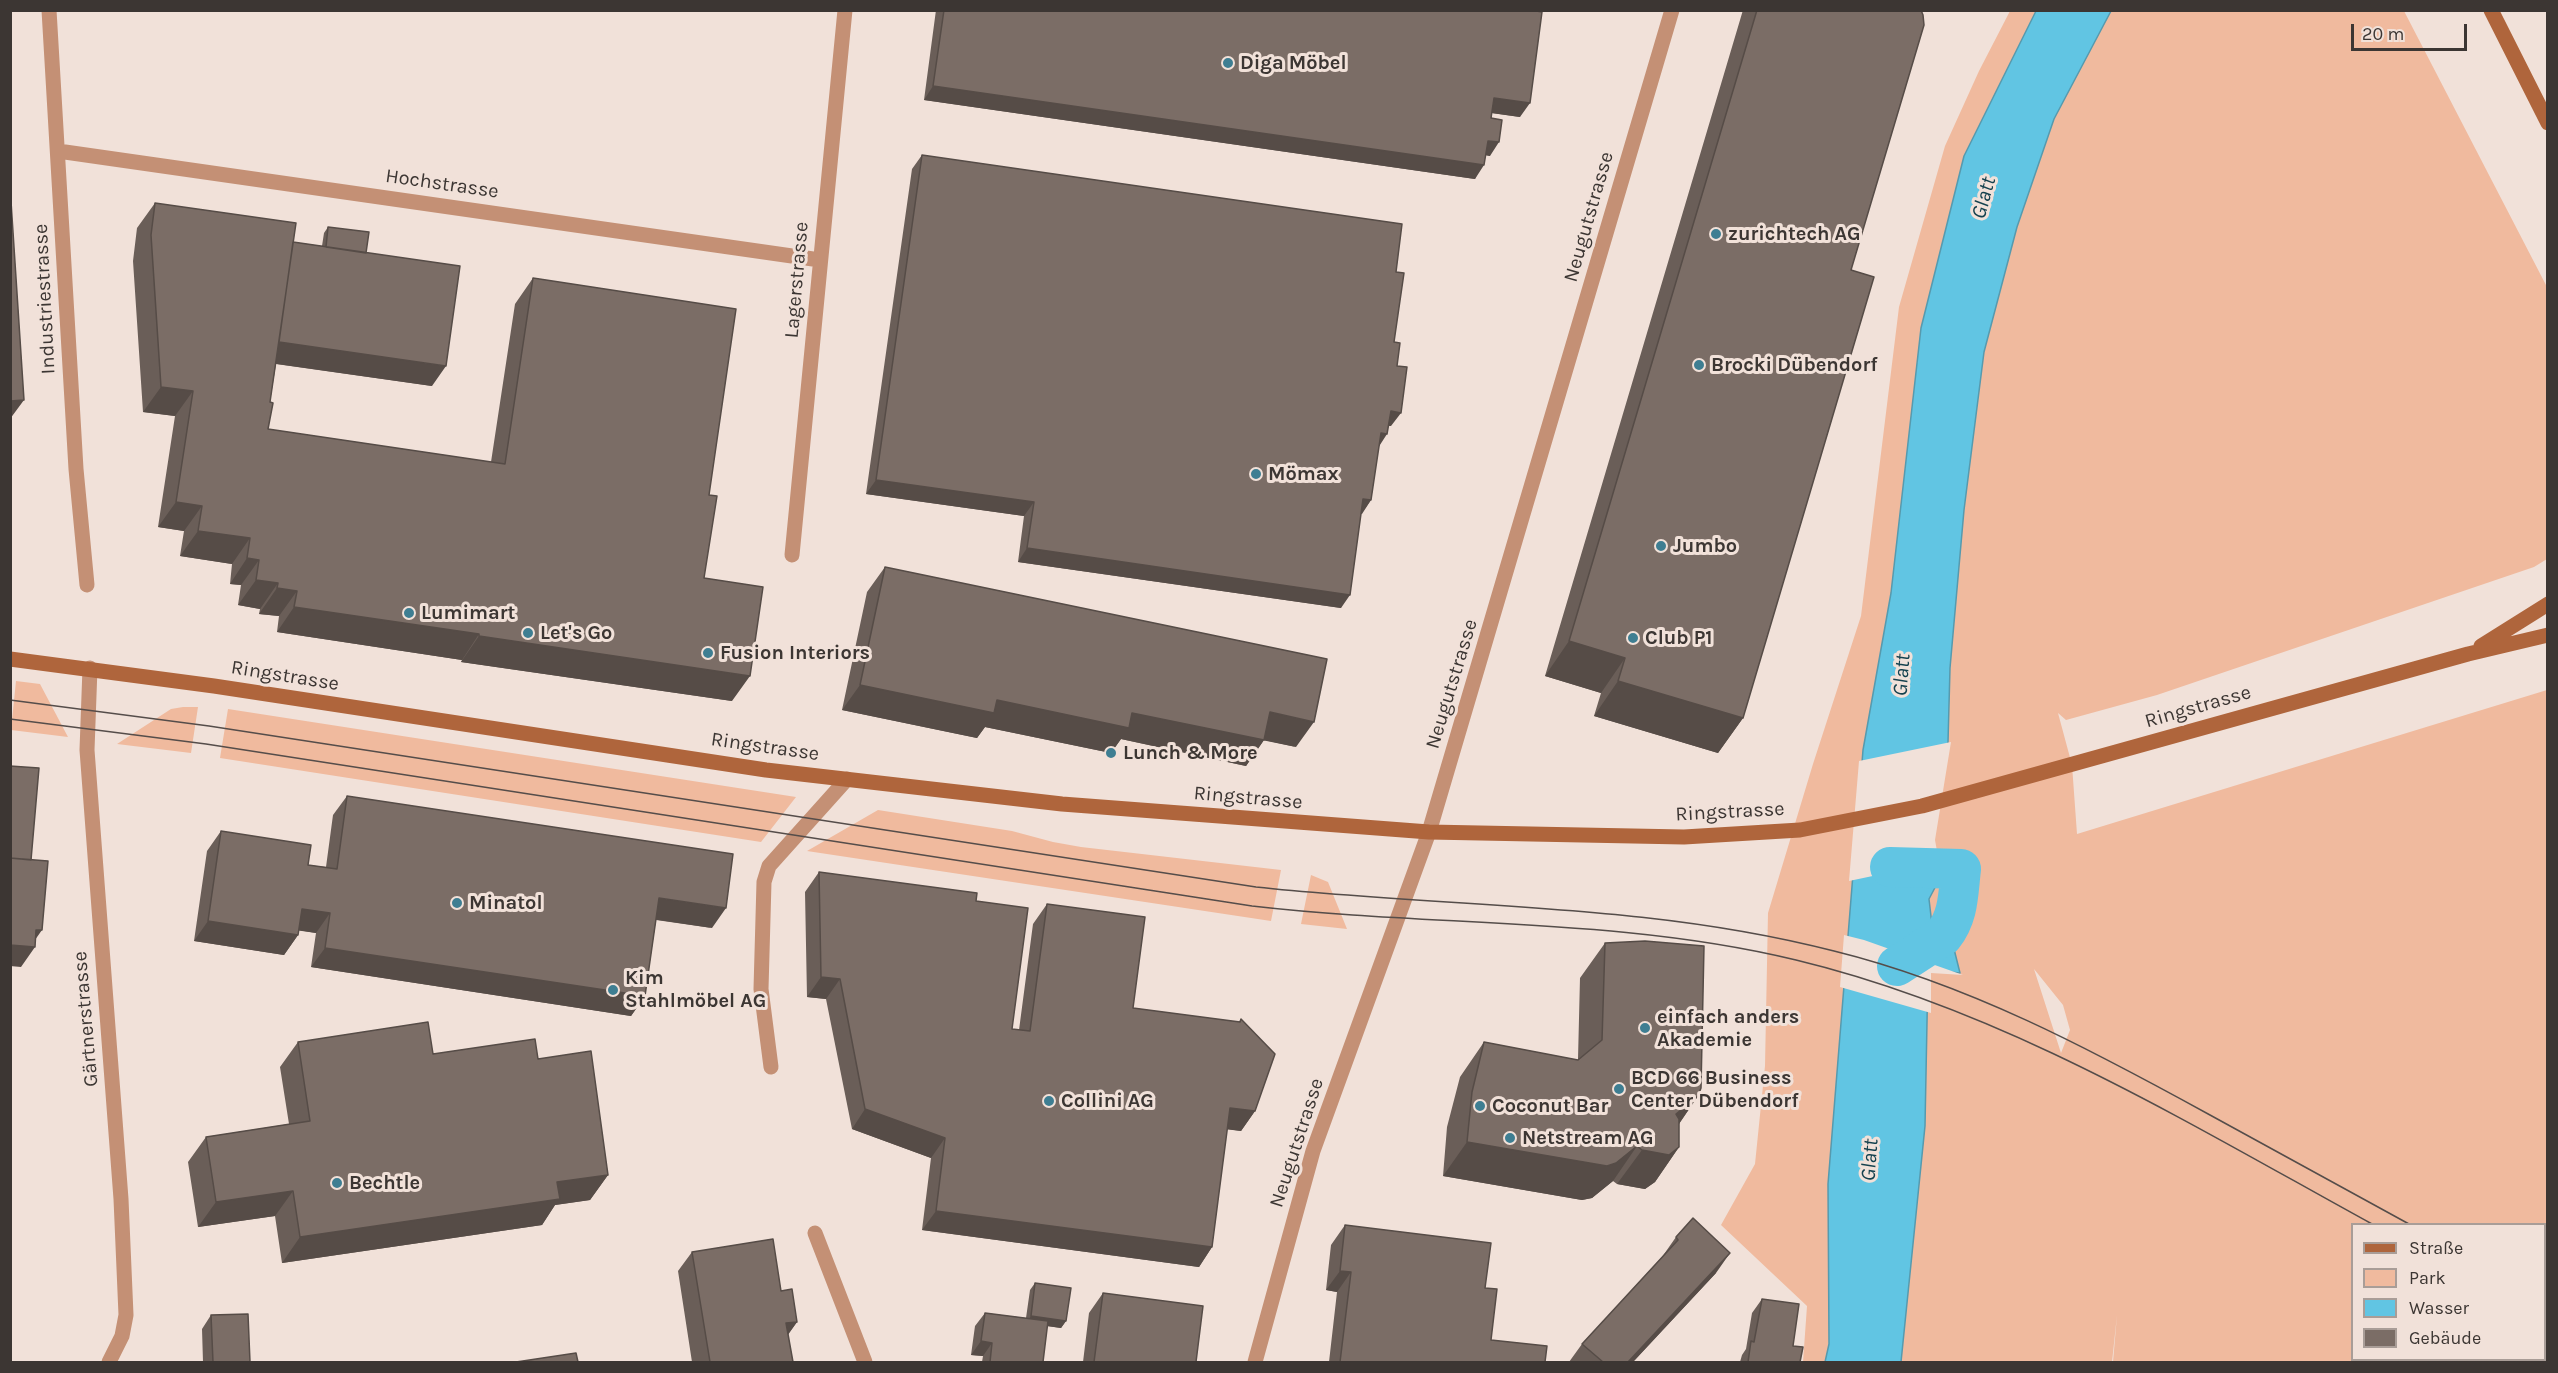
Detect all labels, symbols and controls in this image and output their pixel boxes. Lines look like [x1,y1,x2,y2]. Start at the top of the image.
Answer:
scale bar [2354,12,2470,50]
text: 20 m [2362,23,2404,45]
place label: Diga Möbel [1240,51,1346,75]
marker: Diga Möbel [1221,56,1235,70]
street label: Neugutstrasse [1559,149,1619,285]
street label: Hochstrasse [384,164,500,204]
water label: Glatt [1966,174,2002,222]
street label: Lagerstrasse [780,221,814,339]
place label: zurichtech AG [1728,222,1861,246]
street label: Industriestrasse [29,223,61,375]
marker: zurichtech AG [1709,227,1723,241]
place label: Brocki Dübendorf [1711,353,1878,377]
marker: Brocki Dübendorf [1692,358,1706,372]
place label: Mömax [1268,462,1339,486]
marker: Mömax [1249,467,1263,481]
place label: Jumbo [1673,534,1737,558]
marker: Jumbo [1654,539,1668,553]
place label: Lumimart [421,601,515,625]
marker: Lumimart [402,606,416,620]
street label: Neugutstrasse [1421,616,1483,752]
place label: Let's Go [540,621,612,645]
marker: Let's Go [521,626,535,640]
place label: Club P1 [1645,626,1712,650]
marker: Club P1 [1626,631,1640,645]
place label: Fusion Interiors [720,641,870,665]
marker: Fusion Interiors [701,646,715,660]
water label: Glatt [1888,653,1916,697]
street label: Ringstrasse [229,656,341,696]
street label: Ringstrasse [2142,680,2254,734]
street label: Ringstrasse [709,728,821,766]
place label: Lunch & More [1123,741,1258,765]
marker: Lunch & More [1104,746,1118,760]
street label: Ringstrasse [1193,781,1303,815]
street label: Ringstrasse [1675,797,1785,827]
place label: Minatol [469,891,543,915]
marker: Minatol [450,896,464,910]
street label: Gärtnerstrasse [68,950,104,1088]
place label: Kim Stahlmöbel AG [625,966,766,1013]
marker: Kim Stahlmöbel AG [606,983,620,997]
place label: einfach anders Akademie [1657,1005,1799,1052]
marker: einfach anders Akademie [1638,1021,1652,1035]
place label: BCD 66 Business Center Dübendorf [1631,1066,1799,1113]
street label: Neugutstrasse [1265,1075,1329,1211]
marker: BCD 66 Business Center Dübendorf [1612,1082,1626,1096]
place label: Collini AG [1061,1089,1154,1113]
marker: Collini AG [1042,1094,1056,1108]
place label: Coconut Bar [1492,1094,1608,1118]
marker: Coconut Bar [1473,1099,1487,1113]
place label: Netstream AG [1522,1126,1654,1150]
marker: Netstream AG [1503,1131,1517,1145]
water label: Glatt [1856,1138,1884,1182]
place label: Bechtle [349,1171,420,1195]
marker: Bechtle [330,1176,344,1190]
legend [2351,1223,2546,1361]
text: Straße [2409,1237,2463,1259]
text: Park [2409,1267,2446,1289]
text: Wasser [2409,1297,2469,1319]
text: Gebäude [2409,1327,2481,1349]

